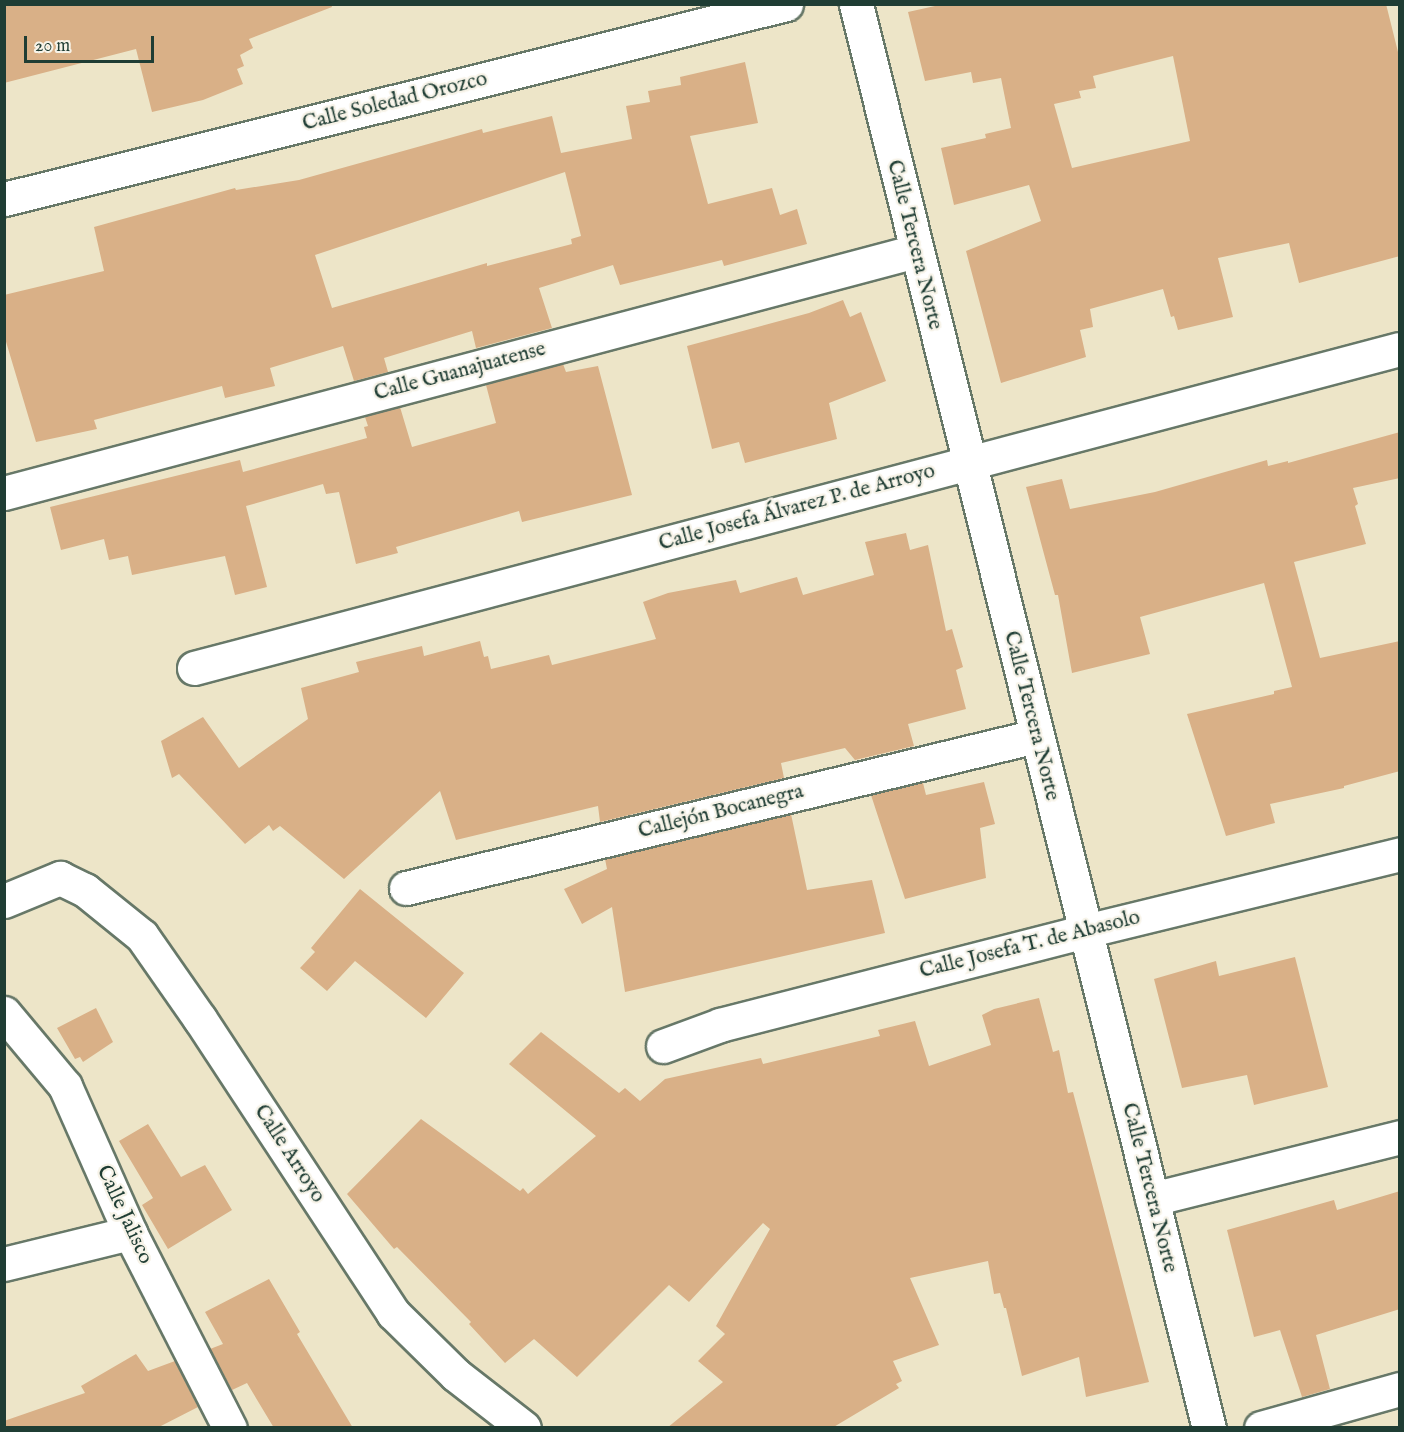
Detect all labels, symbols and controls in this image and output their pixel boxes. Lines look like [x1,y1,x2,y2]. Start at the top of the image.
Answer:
scale bar [27,24,158,62]
text: 20 m [35,35,70,58]
street label: Calle Soledad Orozco [300,67,490,137]
street label: Calle Tercera Norte [881,158,947,332]
street label: Calle Guanajuatense [371,337,549,407]
street label: Calle Josefa Álvarez P. de Arroyo [656,459,938,557]
street label: Calle Tercera Norte [998,629,1064,803]
street label: Callejón Bocanegra [636,779,806,845]
street label: Calle Josefa T. de Abasolo [917,905,1143,985]
street label: Calle Arroyo [248,1100,330,1208]
street label: Calle Tercera Norte [1116,1101,1182,1275]
street label: Calle Jalisco [90,1162,158,1268]

